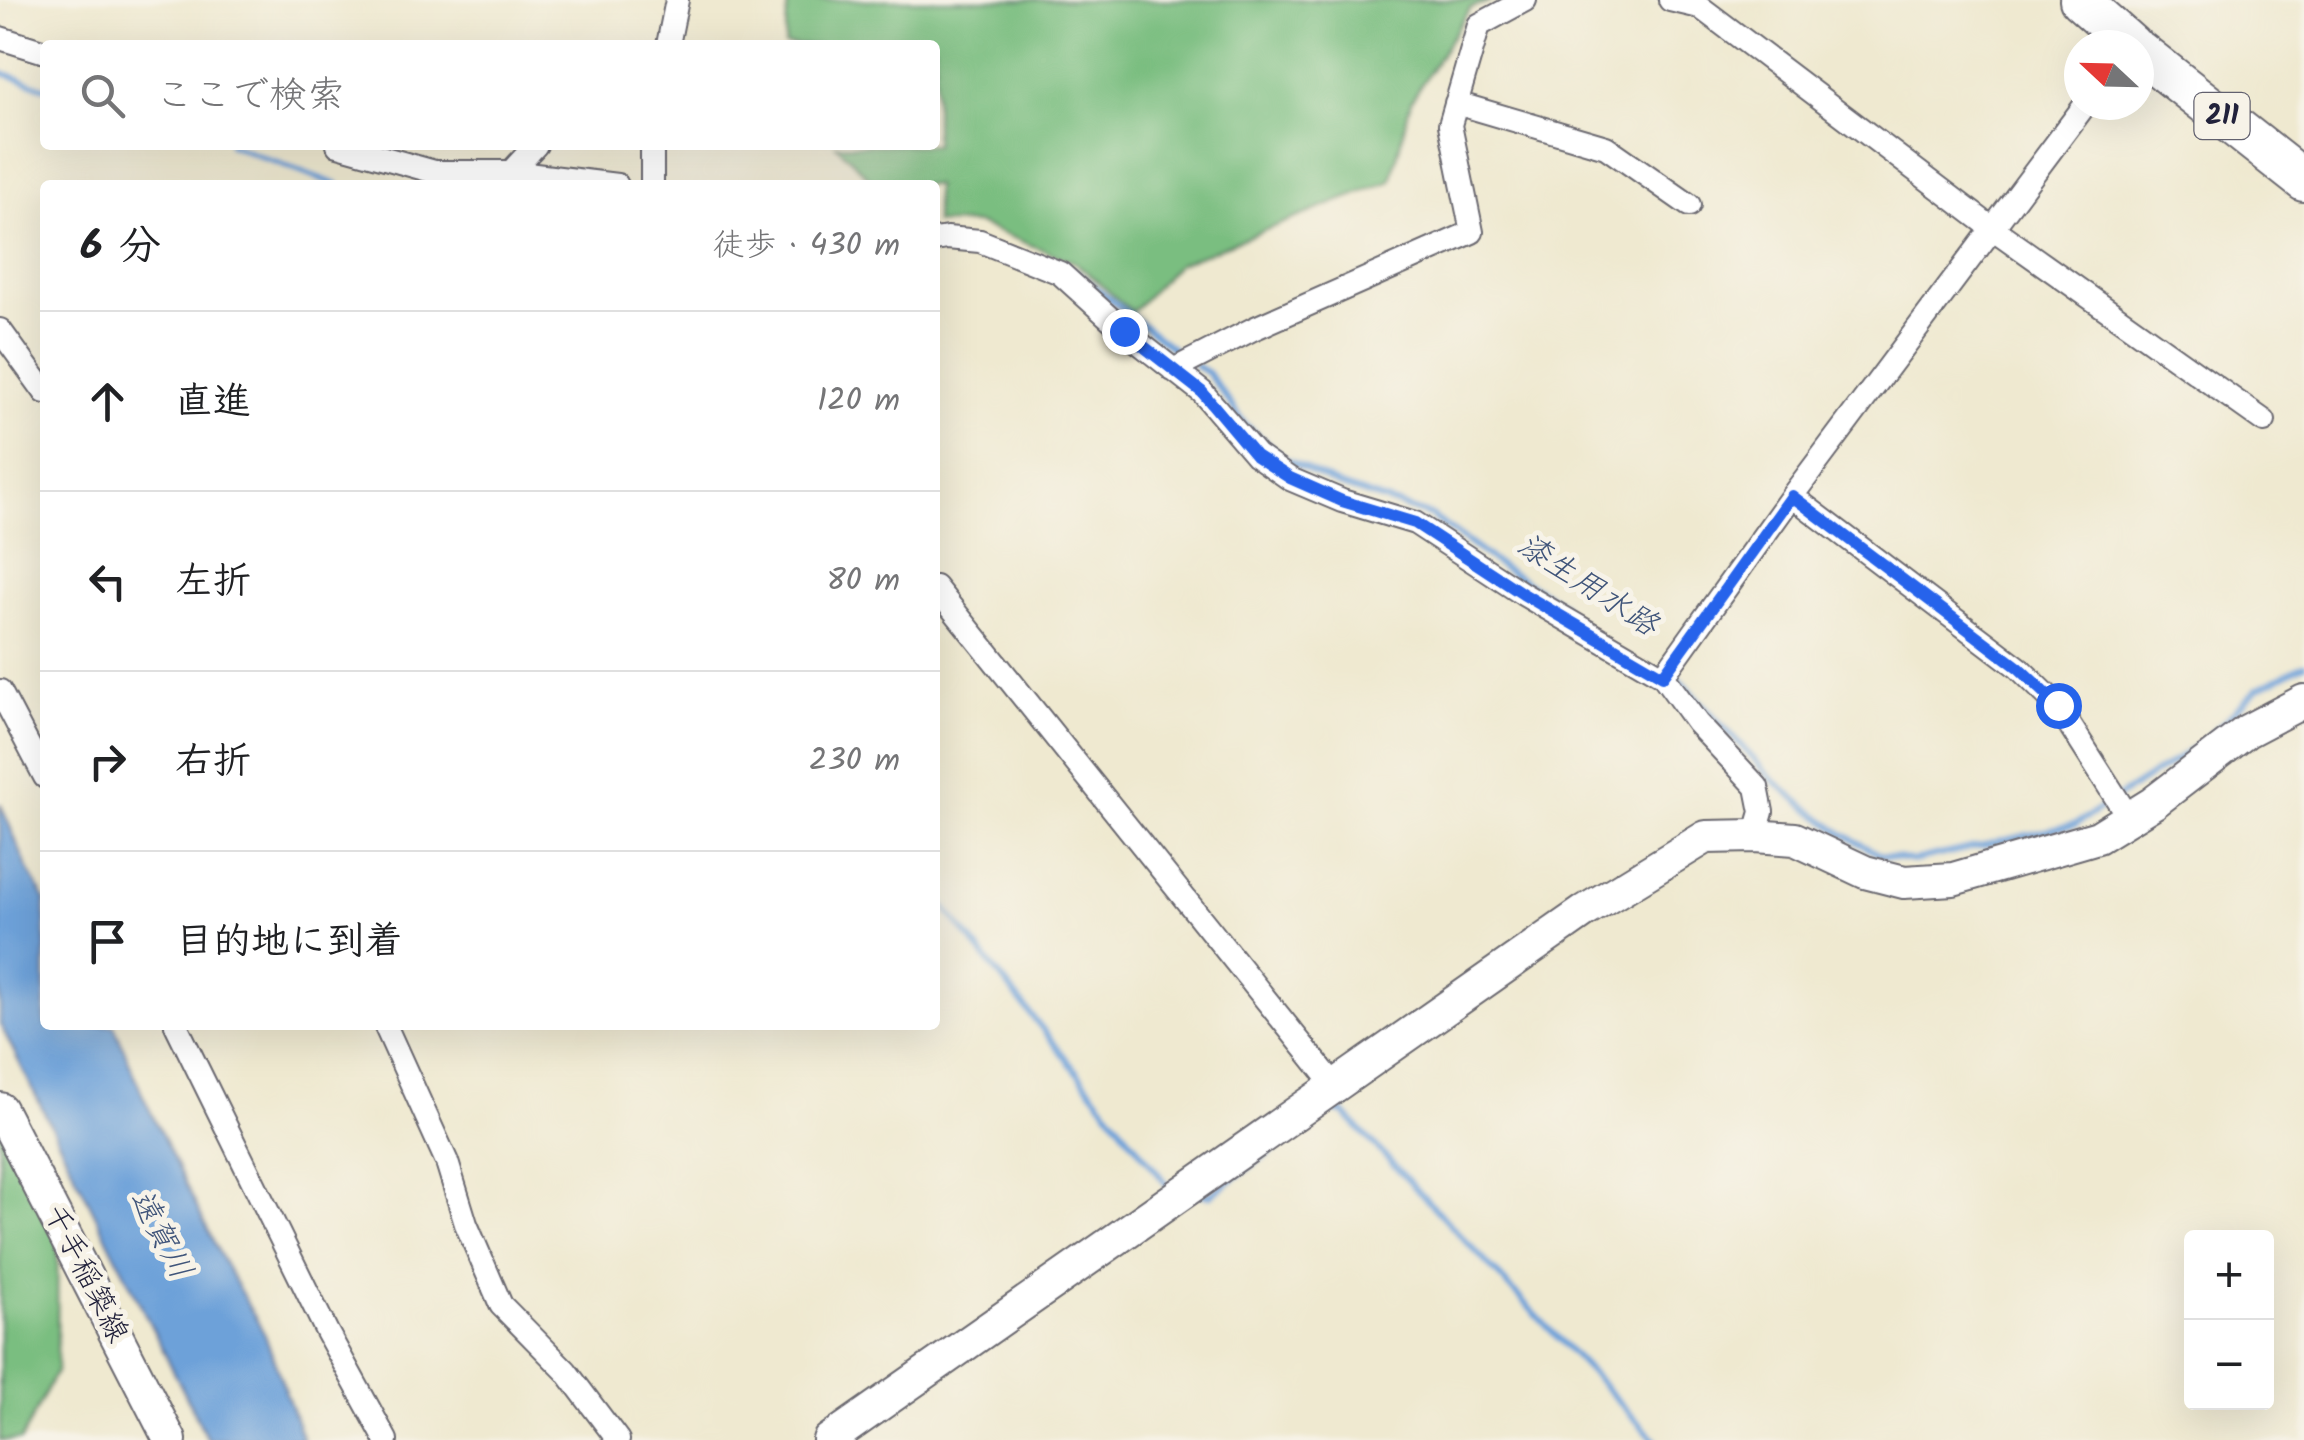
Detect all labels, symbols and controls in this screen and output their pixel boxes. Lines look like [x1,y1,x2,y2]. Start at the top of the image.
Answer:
north arrow [2064,30,2154,120]
search box [40,40,940,150]
text: ここで検索 [155,67,345,127]
icon: search [75,68,130,123]
road number: 211 [2194,93,2250,139]
text: 6 分 [80,214,161,281]
text: 徒歩 · 430 m [713,221,900,272]
route end [1102,309,1148,355]
text: 直進 [175,373,251,433]
icon: ahead [80,374,135,429]
text: 120 m [817,376,900,427]
water label: 漆生用水路 [1506,521,1670,652]
text: 左折 [175,553,251,613]
icon: left [80,554,135,609]
text: 80 m [826,556,900,607]
route start [2036,683,2082,729]
text: 右折 [175,733,251,793]
icon: right [80,734,135,789]
text: 230 m [809,736,900,787]
text: 目的地に到着 [175,913,403,973]
icon: arrive [80,914,135,969]
water label: 遠賀川 [115,1181,205,1289]
street label: 千手稲築線 [30,1196,140,1352]
map controls [2184,1230,2274,1410]
button: + [2184,1230,2274,1320]
button: − [2184,1320,2274,1410]

